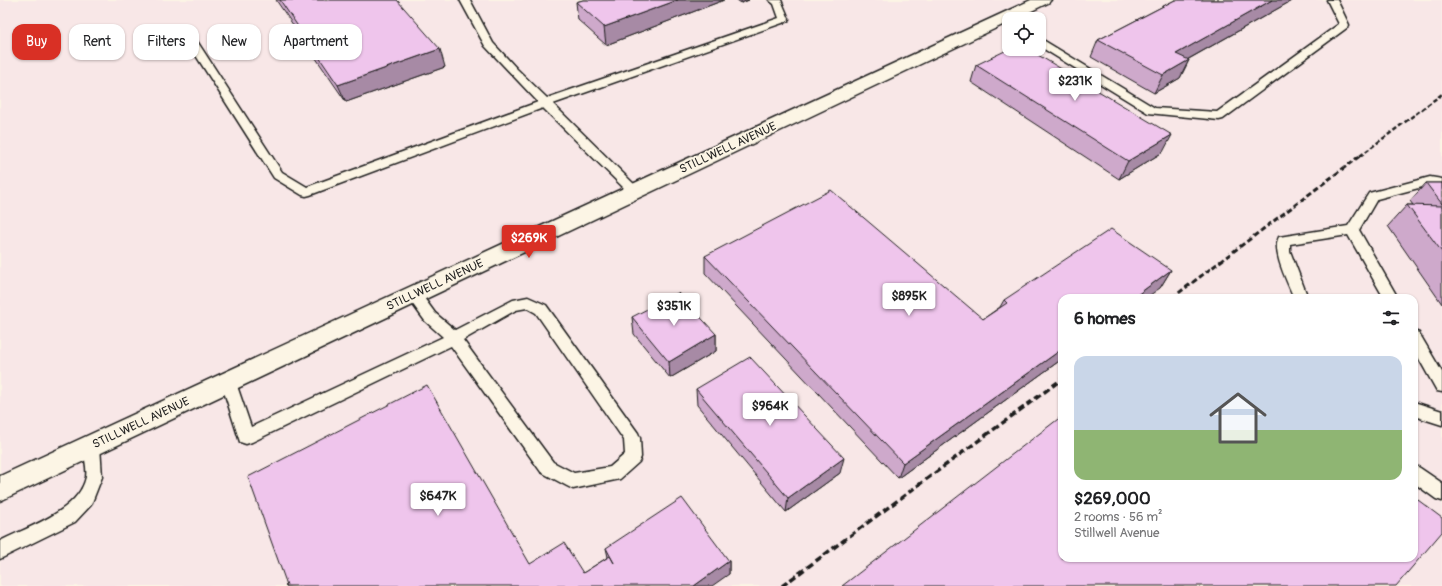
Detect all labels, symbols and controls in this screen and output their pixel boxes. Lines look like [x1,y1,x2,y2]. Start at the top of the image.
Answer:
map controls [1002,12,1046,56]
button: locate [1002,12,1046,56]
chip: Buy [12,24,61,60]
chip: Rent [69,24,125,60]
chip: Filters [133,24,199,60]
chip: New [207,24,261,60]
chip: Apartment [269,24,362,60]
pin: $231K [1047,68,1103,102]
text: $231K [1058,73,1092,89]
street label: STILLWELL AVENUE [677,119,779,177]
pin: $269K [501,225,557,259]
text: $269K [511,230,547,246]
street label: STILLWELL AVENUE [384,256,486,314]
pin: $895K [881,283,937,317]
text: $895K [891,288,927,304]
pin: $351K [646,293,702,327]
text: $351K [657,298,691,314]
icon: filters [1380,307,1402,329]
text: 6 homes [1074,308,1135,329]
icon: home [1202,382,1274,454]
pin: $964K [742,393,798,427]
street label: STILLWELL AVENUE [90,394,192,452]
text: $964K [752,398,788,414]
pin: $647K [410,483,466,517]
text: $647K [420,488,456,504]
text: $269,000 [1074,488,1151,509]
text: 2 rooms · 56 m² [1074,509,1162,525]
text: Stillwell Avenue [1074,525,1159,541]

